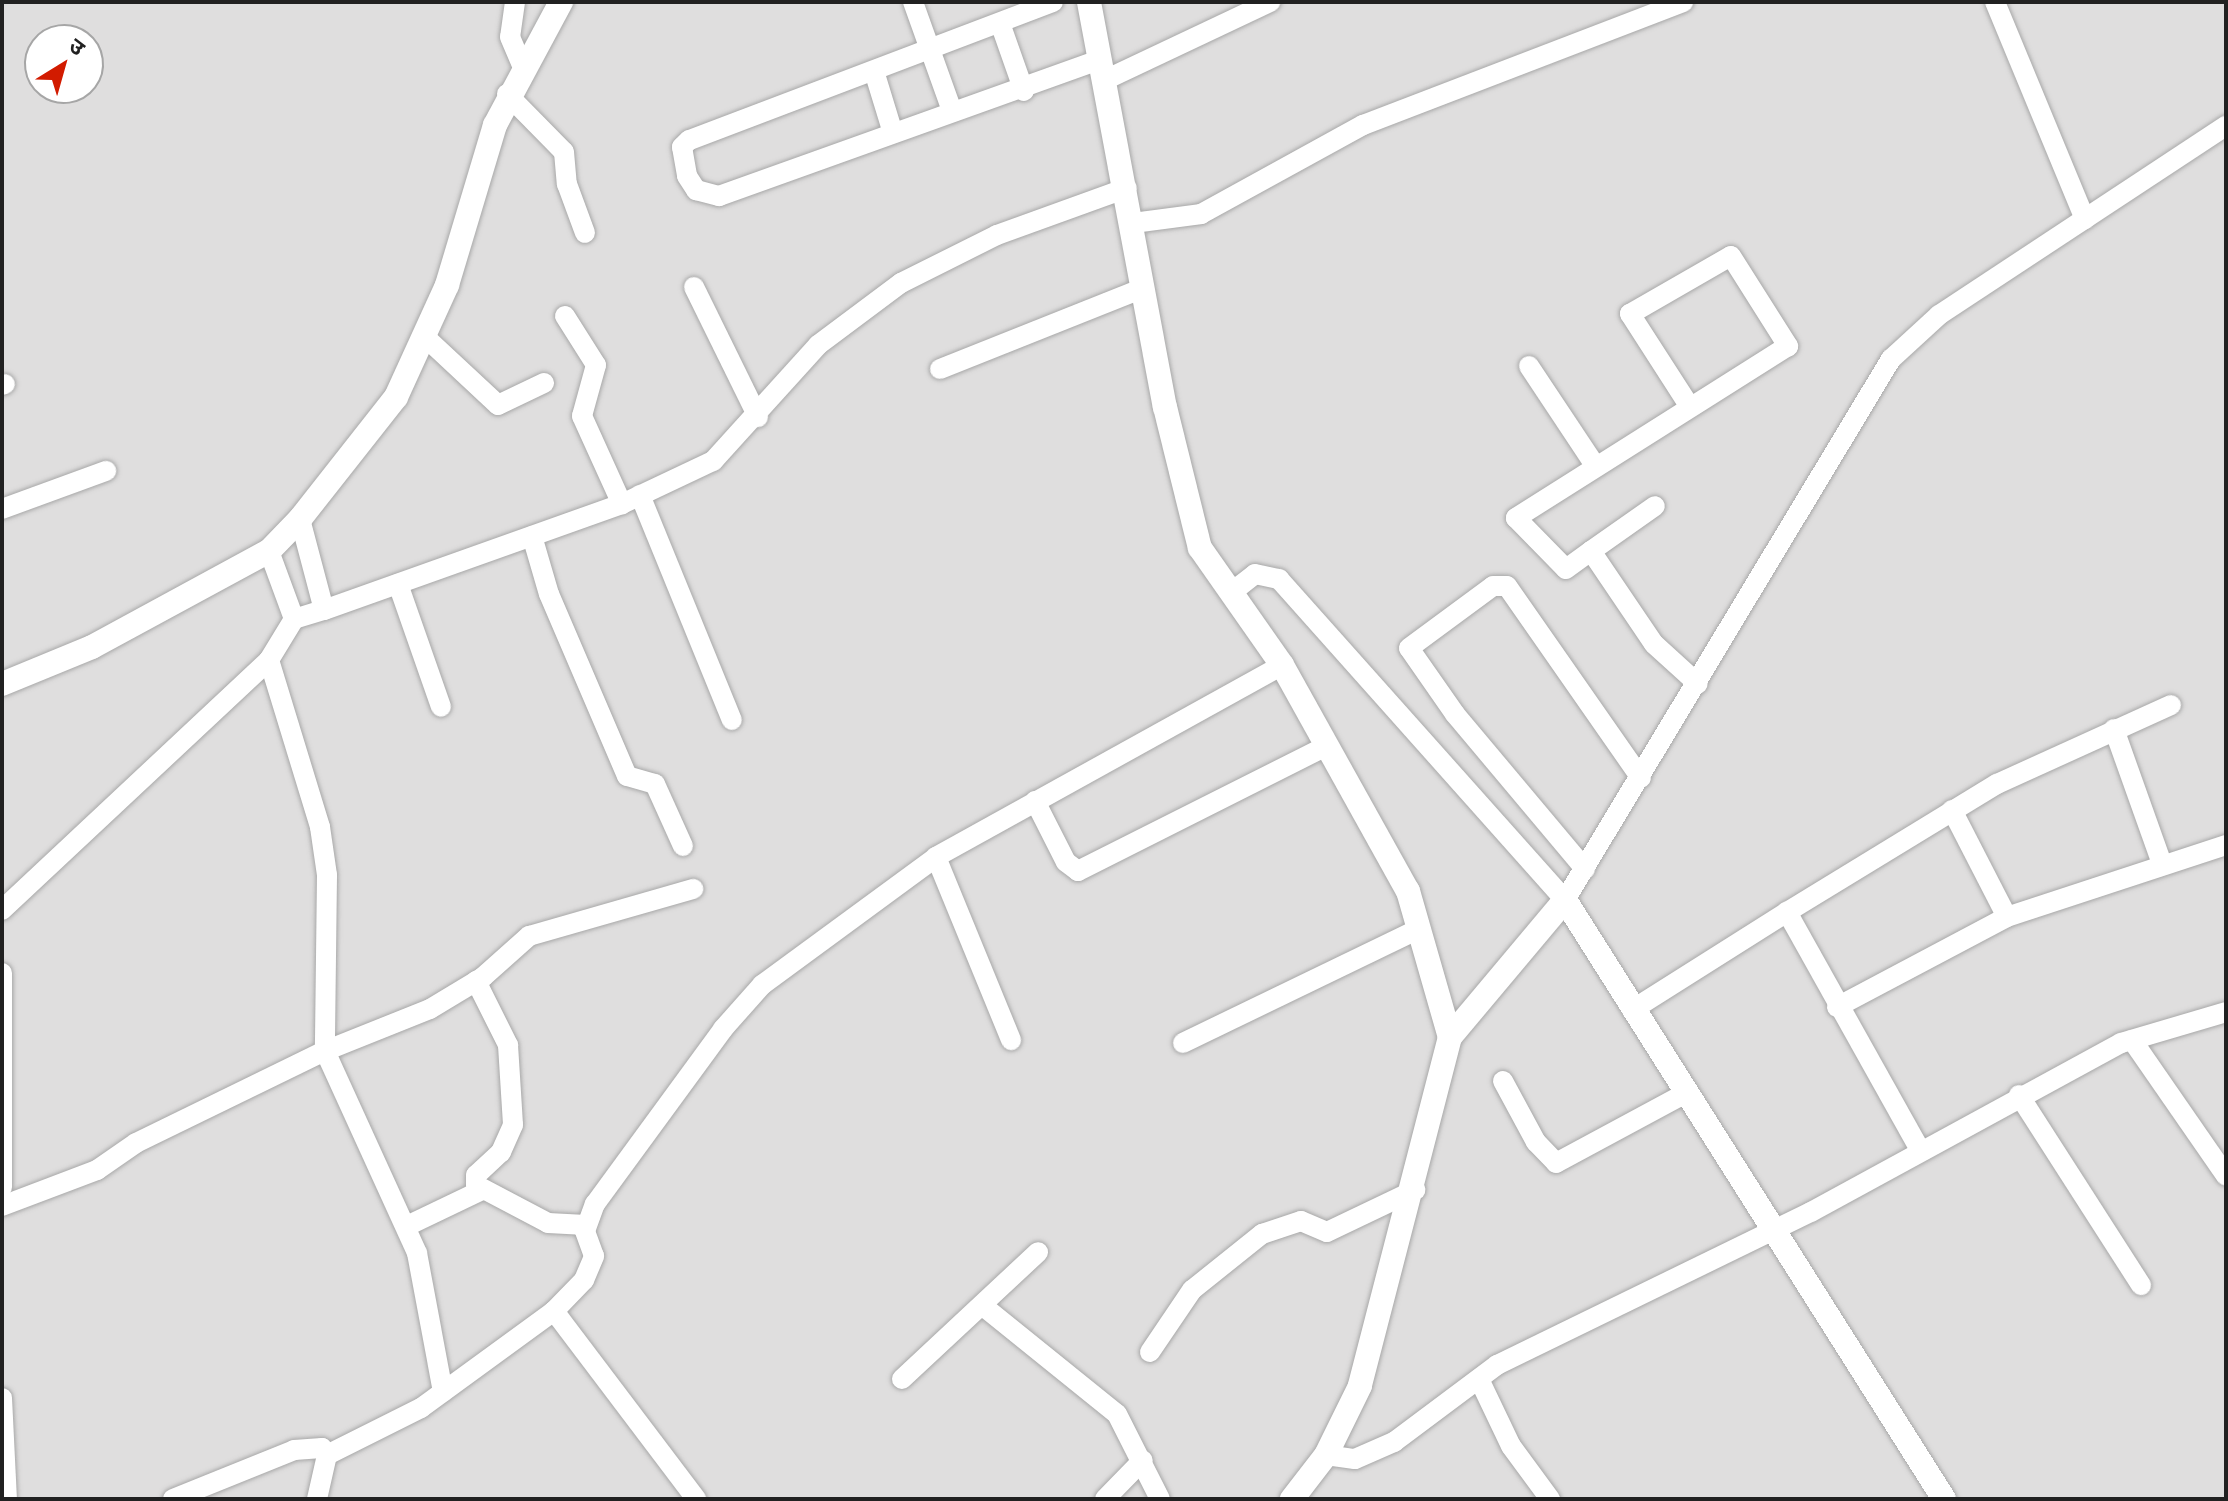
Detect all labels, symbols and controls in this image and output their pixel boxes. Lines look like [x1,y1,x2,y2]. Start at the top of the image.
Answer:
north arrow [24,24,104,104]
text: उ [63,31,91,62]

